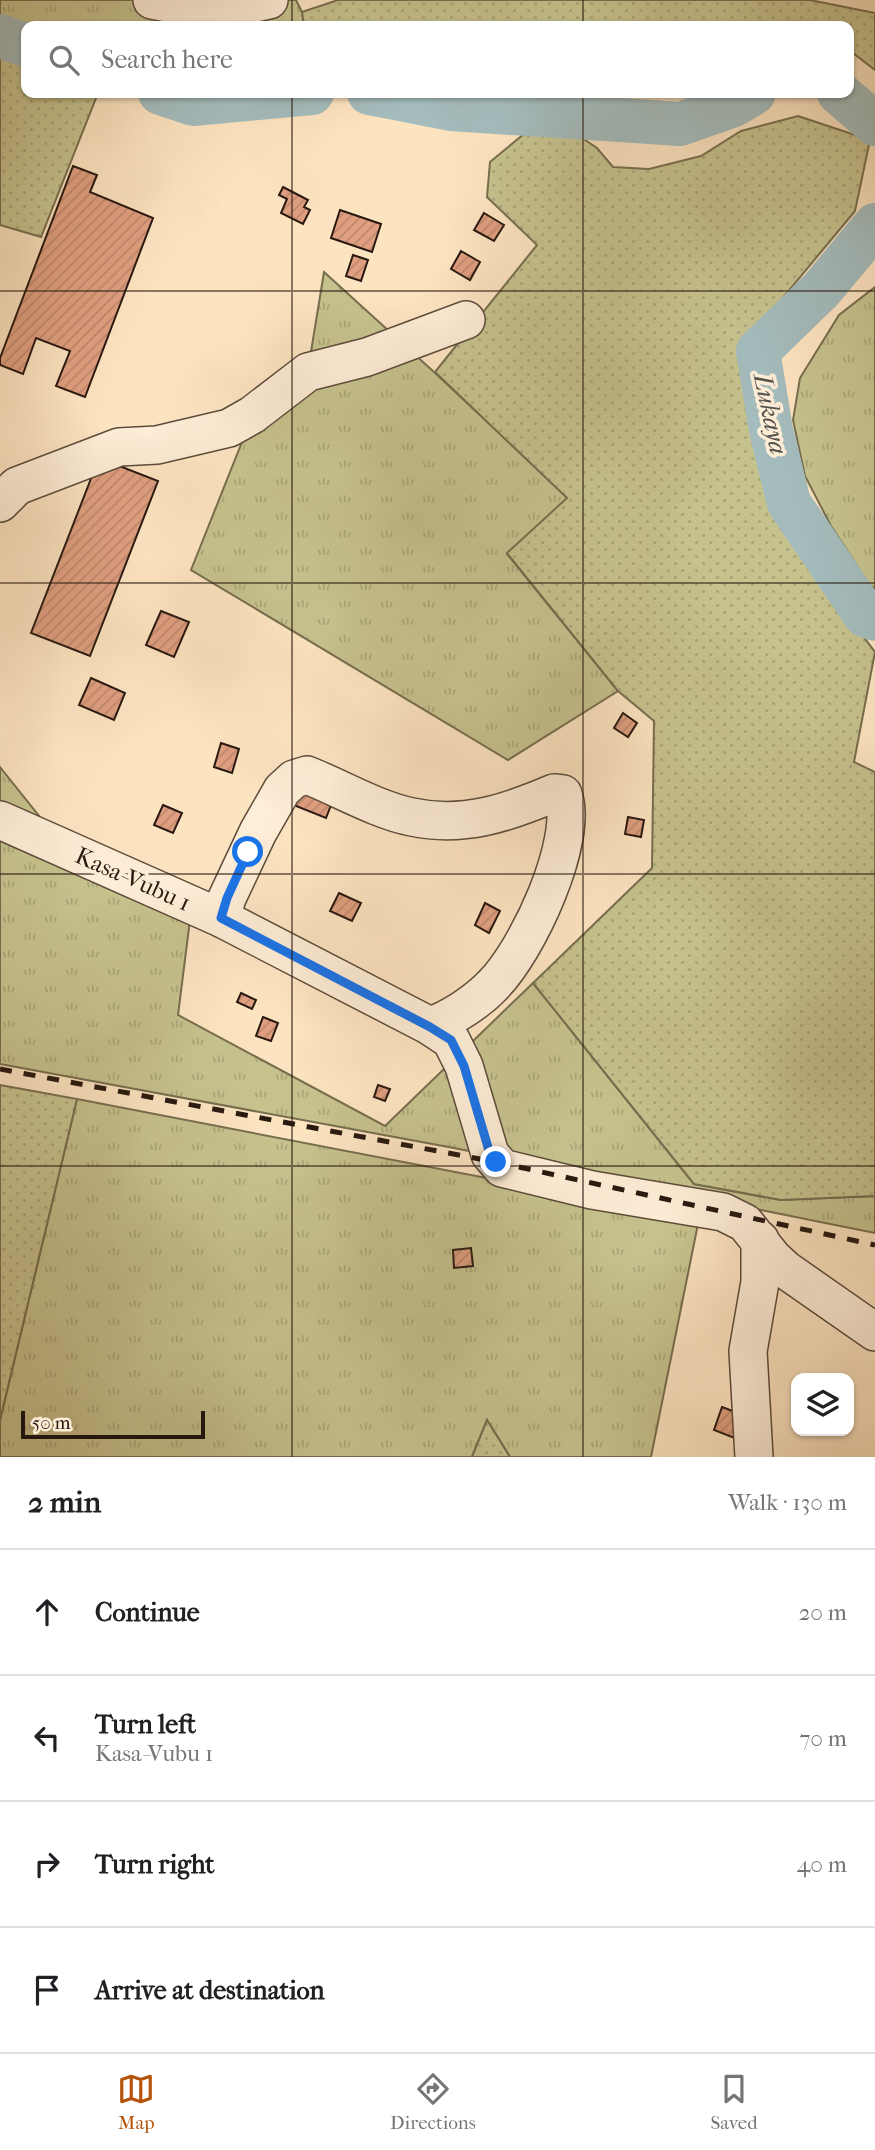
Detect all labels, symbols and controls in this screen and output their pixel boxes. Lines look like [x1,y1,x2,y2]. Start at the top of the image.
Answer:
search box [21,21,854,98]
icon: search [45,41,83,79]
text: Search here [101,44,233,75]
water label: Lukaya [746,369,794,457]
route start [232,836,263,867]
street label: Kasa-Vubu 1 [71,841,195,917]
route end [480,1146,511,1177]
map controls [791,1373,854,1436]
button: layers [791,1373,854,1436]
scale bar [21,1408,205,1440]
text: 50 m [32,1412,71,1434]
text: 2 min [28,1485,101,1520]
text: Walk · 130 m [728,1489,847,1516]
icon: ahead [28,1593,66,1631]
text: Continue [95,1597,200,1628]
text: 20 m [798,1599,847,1626]
text: Turn left [95,1709,196,1740]
icon: left [28,1719,66,1757]
text: 70 m [799,1725,847,1752]
text: Kasa-Vubu 1 [95,1740,213,1767]
icon: right [28,1845,66,1883]
text: Turn right [95,1849,215,1880]
text: 40 m [797,1851,847,1878]
icon: arrive [28,1971,66,2009]
text: Arrive at destination [95,1975,325,2006]
tab: Map [117,2070,155,2134]
tab: Directions [390,2070,476,2134]
tab: Saved [710,2070,758,2134]

